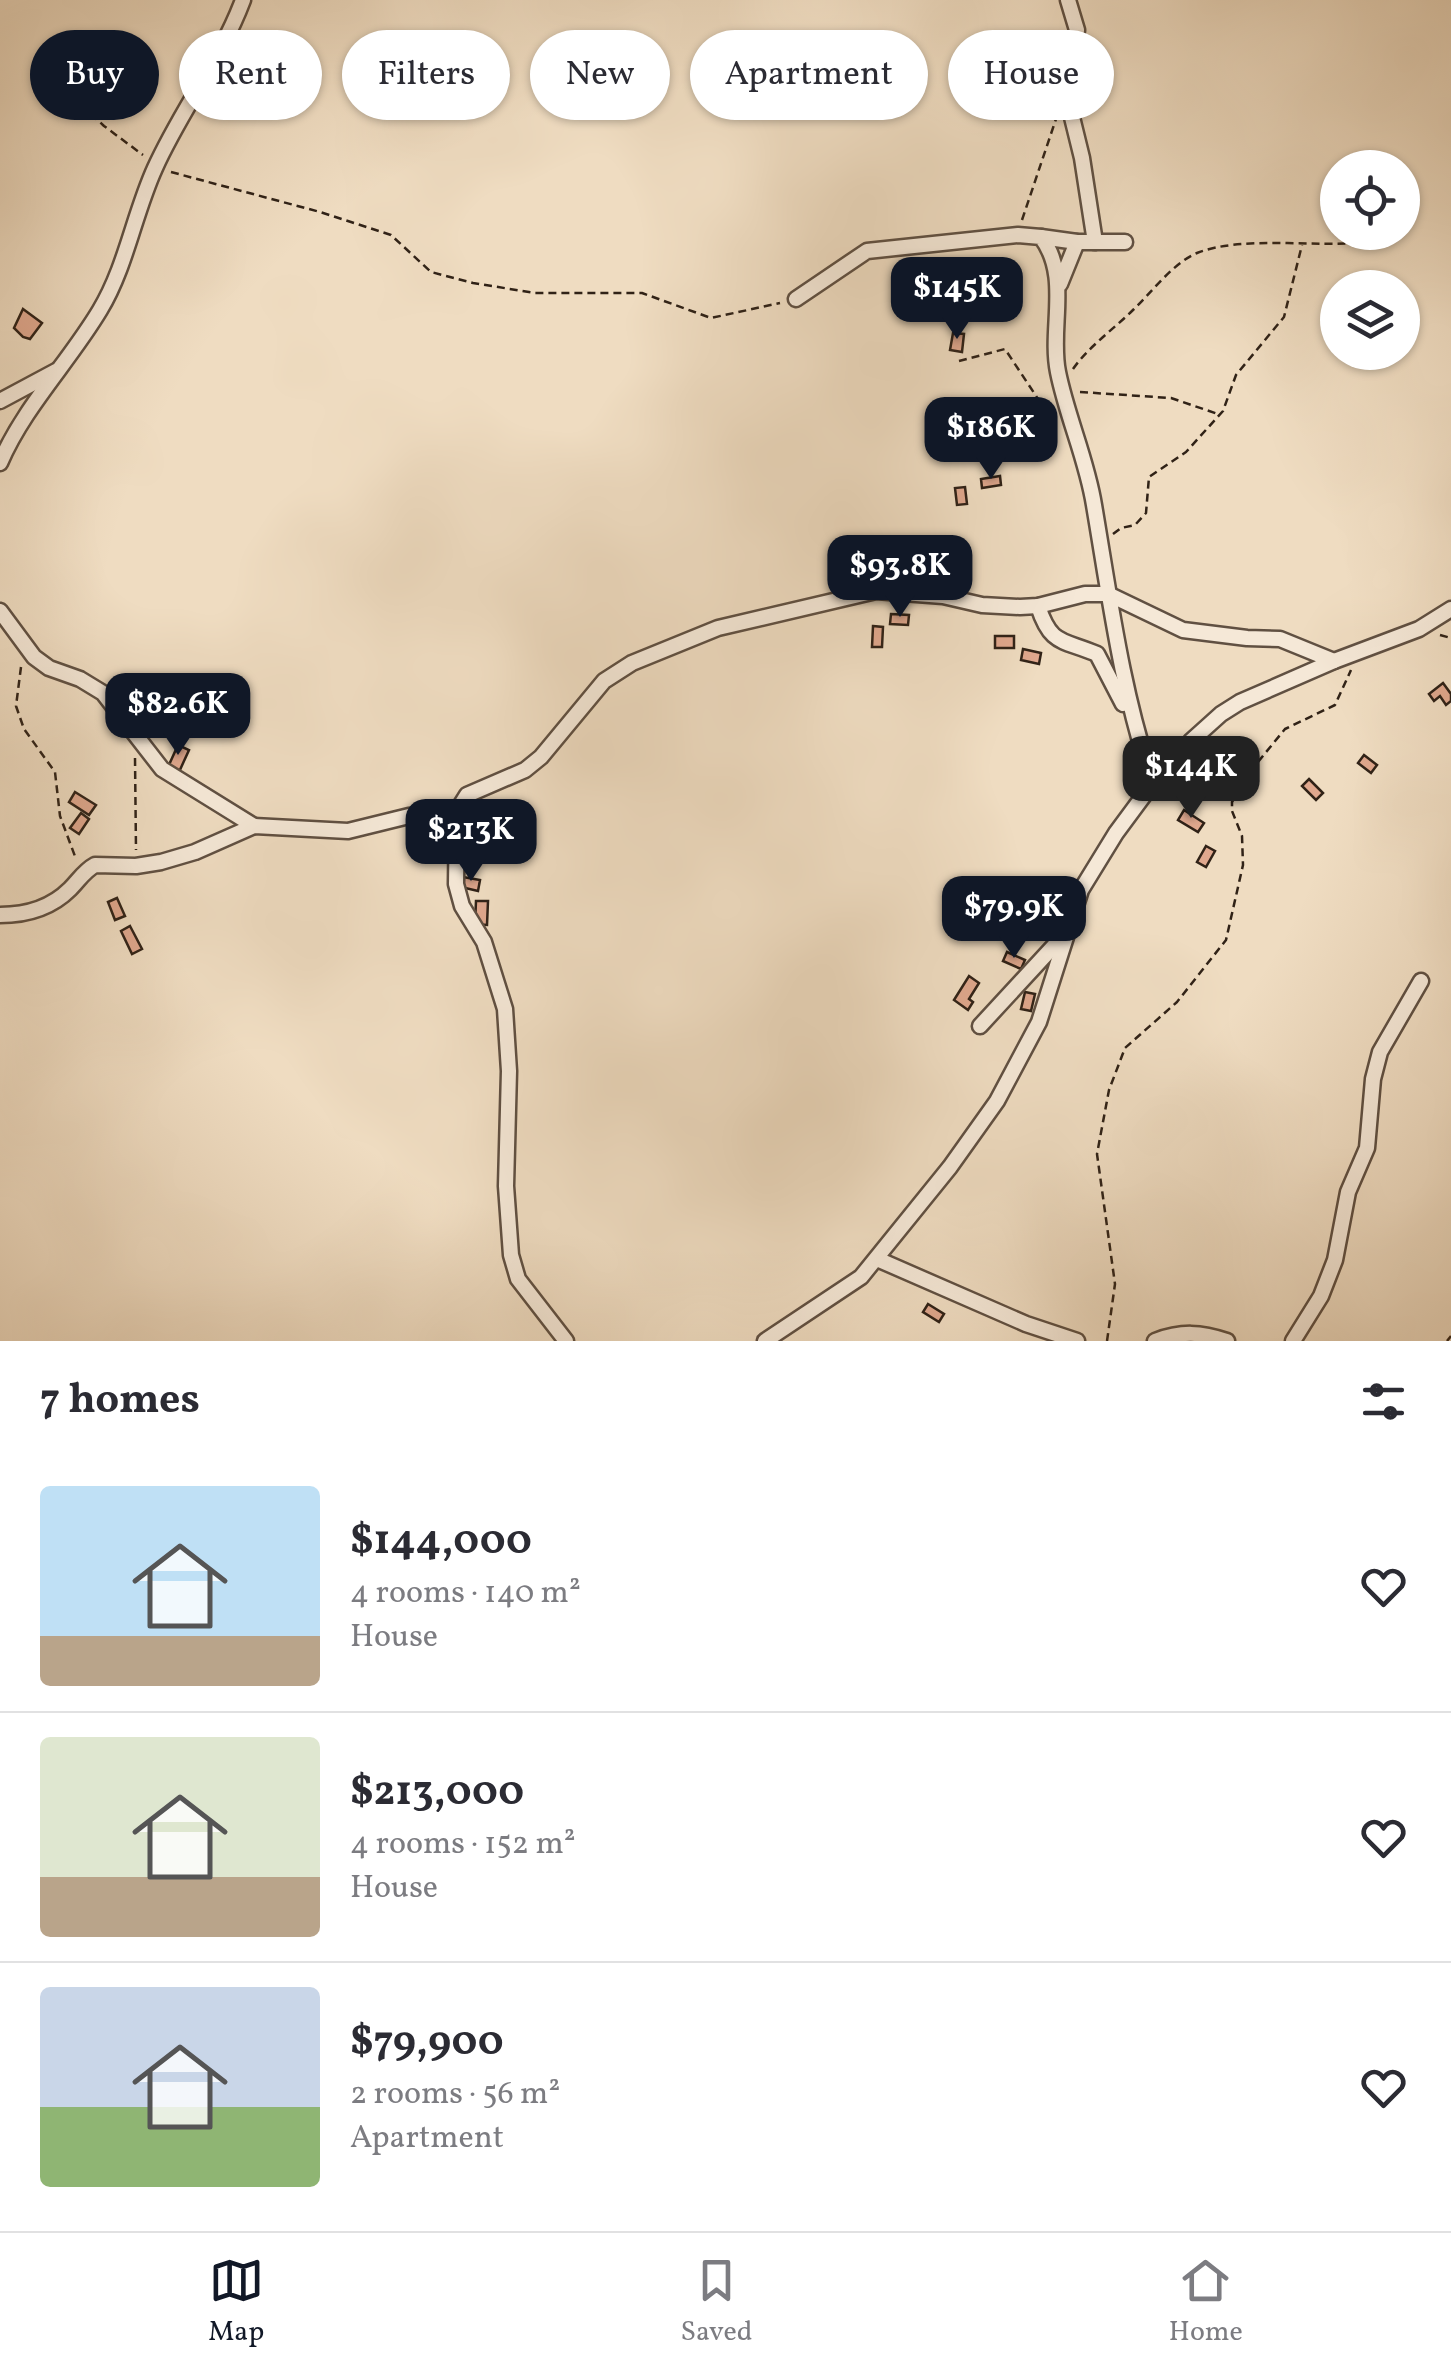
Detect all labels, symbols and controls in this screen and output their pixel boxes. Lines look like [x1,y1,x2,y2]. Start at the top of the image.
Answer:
chip: Buy [30,30,159,120]
chip: Rent [179,30,322,120]
chip: Filters [342,30,510,120]
chip: New [530,30,670,120]
chip: Apartment [690,30,928,120]
chip: House [948,30,1114,120]
map controls [1320,150,1420,370]
button: locate [1320,150,1420,250]
pin: $145K [887,257,1027,342]
text: $145K [913,267,1001,311]
button: layers [1320,270,1420,370]
pin: $186K [921,397,1061,482]
text: $186K [947,407,1035,451]
pin: $93.8K [819,535,981,620]
text: $93.8K [849,545,951,589]
pin: $82.6K [97,673,259,758]
text: $82.6K [127,683,229,727]
pin: $144K [1121,736,1261,821]
text: $144K [1145,746,1237,790]
pin: $213K [401,799,541,884]
text: $213K [428,809,514,853]
pin: $79.9K [933,876,1095,961]
text: $79.9K [964,886,1064,930]
text: 7 homes [40,1372,200,1431]
icon: filters [1356,1374,1411,1429]
text: $144,000 [350,1513,532,1572]
icon: home [120,1526,240,1646]
icon: heart [1356,1559,1411,1614]
text: 4 rooms · 140 m² [350,1572,581,1616]
text: House [350,1616,438,1660]
text: $213,000 [350,1764,524,1823]
icon: home [120,1777,240,1897]
icon: heart [1356,1810,1411,1865]
text: 4 rooms · 152 m² [350,1823,576,1867]
text: House [350,1867,438,1911]
text: $79,900 [350,2014,504,2073]
icon: home [120,2027,240,2147]
icon: heart [1356,2060,1411,2115]
text: 2 rooms · 56 m² [350,2073,560,2117]
text: Apartment [350,2117,504,2161]
tab: Map [208,2253,264,2352]
tab: Saved [680,2253,753,2352]
tab: Home [1169,2253,1243,2352]

